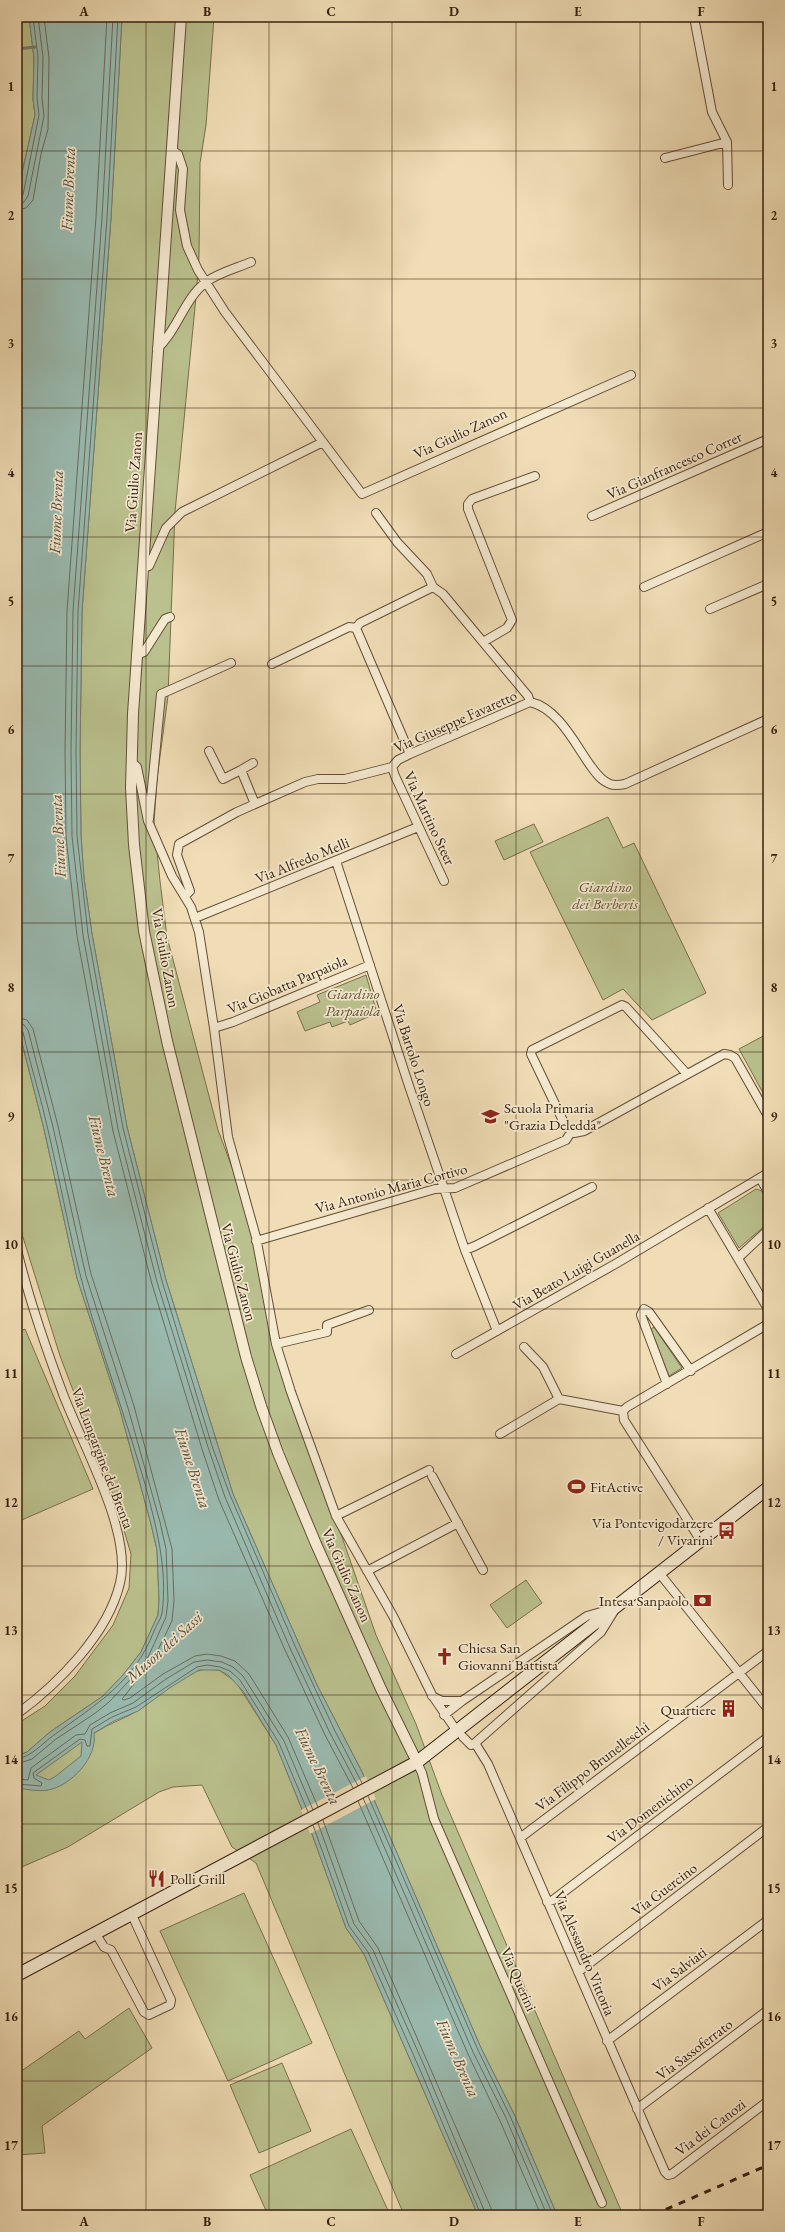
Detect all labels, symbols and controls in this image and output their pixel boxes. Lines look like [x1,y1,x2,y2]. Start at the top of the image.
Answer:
text: A [78,3,89,20]
text: B [203,3,211,20]
text: C [326,3,336,20]
text: D [449,3,459,20]
text: E [574,3,582,20]
text: F [697,3,705,20]
text: 1 [8,78,15,95]
text: 1 [771,78,778,95]
water label: Fiume Brenta [56,147,80,232]
text: 2 [8,207,15,224]
text: 2 [771,207,778,224]
text: 3 [8,335,15,352]
text: 3 [771,335,778,352]
street label: Via Giulio Zanon [410,403,510,463]
street label: Via Gianfrancesco Correr [603,427,745,503]
street label: Via Giulio Zanon [120,431,146,533]
text: 4 [8,464,15,481]
text: 4 [771,464,778,481]
water label: Fiume Brenta [44,470,68,555]
text: 5 [8,593,14,610]
text: 5 [771,593,777,610]
street label: Via Giuseppe Favaretto [390,685,520,757]
text: 6 [8,721,15,738]
text: 6 [771,721,778,738]
street label: Via Martino Steer [400,768,460,868]
water label: Fiume Brenta [45,794,71,879]
street label: Via Alfredo Melli [252,832,352,888]
text: 7 [8,850,15,867]
text: 7 [771,850,778,867]
park label: Giardino dei Berberis [572,877,639,913]
street label: Via Giulio Zanon [148,907,184,1009]
street label: Via Giobatta Parpaiola [224,950,350,1018]
text: 8 [8,979,15,996]
text: 8 [771,979,778,996]
park label: Giardino Parpaiola [325,984,381,1020]
street label: Via Bartolo Longo [389,1002,439,1108]
place label: Scuola Primaria "Grazia Deledda" [504,1098,602,1134]
school or university icon: Scuola Primaria "Grazia Deledda" [481,1106,501,1126]
text: 9 [8,1108,15,1125]
text: 9 [771,1108,778,1125]
water label: Fiume Brenta [83,1112,124,1199]
street label: Via Antonio Maria Cortivo [313,1159,469,1217]
street label: Via Giulio Zanon [217,1221,261,1323]
street label: Via Beato Luigi Guanella [509,1226,643,1314]
text: 10 [4,1236,18,1253]
text: 10 [767,1236,781,1253]
text: 11 [4,1365,18,1382]
text: 11 [767,1365,781,1382]
street label: Via Lungargine del Brenta [67,1385,139,1531]
water label: Fiume Brenta [170,1424,216,1511]
sports icon: FitActive [567,1476,587,1496]
place label: FitActive [590,1477,643,1496]
text: 12 [4,1494,18,1511]
text: 12 [767,1494,781,1511]
place label: Via Pontevigodarzere / Vivarini [592,1513,713,1549]
bus stop icon: Via Pontevigodarzere / Vivarini [716,1521,736,1541]
street label: Via Giulio Zanon [318,1525,376,1625]
bank icon: Intesa Sanpaolo [692,1590,712,1610]
place label: Intesa Sanpaolo [599,1591,689,1610]
water label: Muson dei Sassi [120,1606,208,1688]
text: 13 [4,1622,18,1639]
text: 13 [767,1622,781,1639]
place label: Chiesa San Giovanni Battista [458,1638,558,1674]
church icon: Chiesa San Giovanni Battista [435,1646,455,1666]
building icon: Quartiere [719,1699,739,1719]
place label: Quartiere [661,1700,716,1719]
street label: Via Filippo Brunelleschi [531,1717,653,1815]
water label: Fiume Brenta [290,1723,346,1808]
text: 14 [4,1751,18,1768]
text: 14 [767,1751,781,1768]
street label: Via Domenichino [603,1770,697,1848]
street label: Via Guercino [627,1858,701,1920]
restaurant icon: Polli Grill [147,1868,167,1888]
place label: Polli Grill [170,1869,226,1888]
text: 15 [4,1880,18,1897]
text: 15 [767,1880,781,1897]
street label: Via Alessandro Vittoria [550,1888,620,2018]
street label: Via Salviati [648,1942,710,1996]
street label: Via Querini [497,1944,542,2014]
text: 16 [4,2008,18,2025]
text: 16 [767,2008,781,2025]
street label: Via Sassoferrato [652,2014,736,2084]
water label: Fiume Brenta [431,2015,485,2100]
street label: Via dei Canozi [671,2094,749,2160]
text: 17 [4,2137,18,2154]
text: 17 [767,2137,781,2154]
text: A [78,2213,89,2230]
text: B [203,2213,211,2230]
text: C [326,2213,336,2230]
text: D [449,2213,459,2230]
text: E [574,2213,582,2230]
text: F [697,2213,705,2230]

